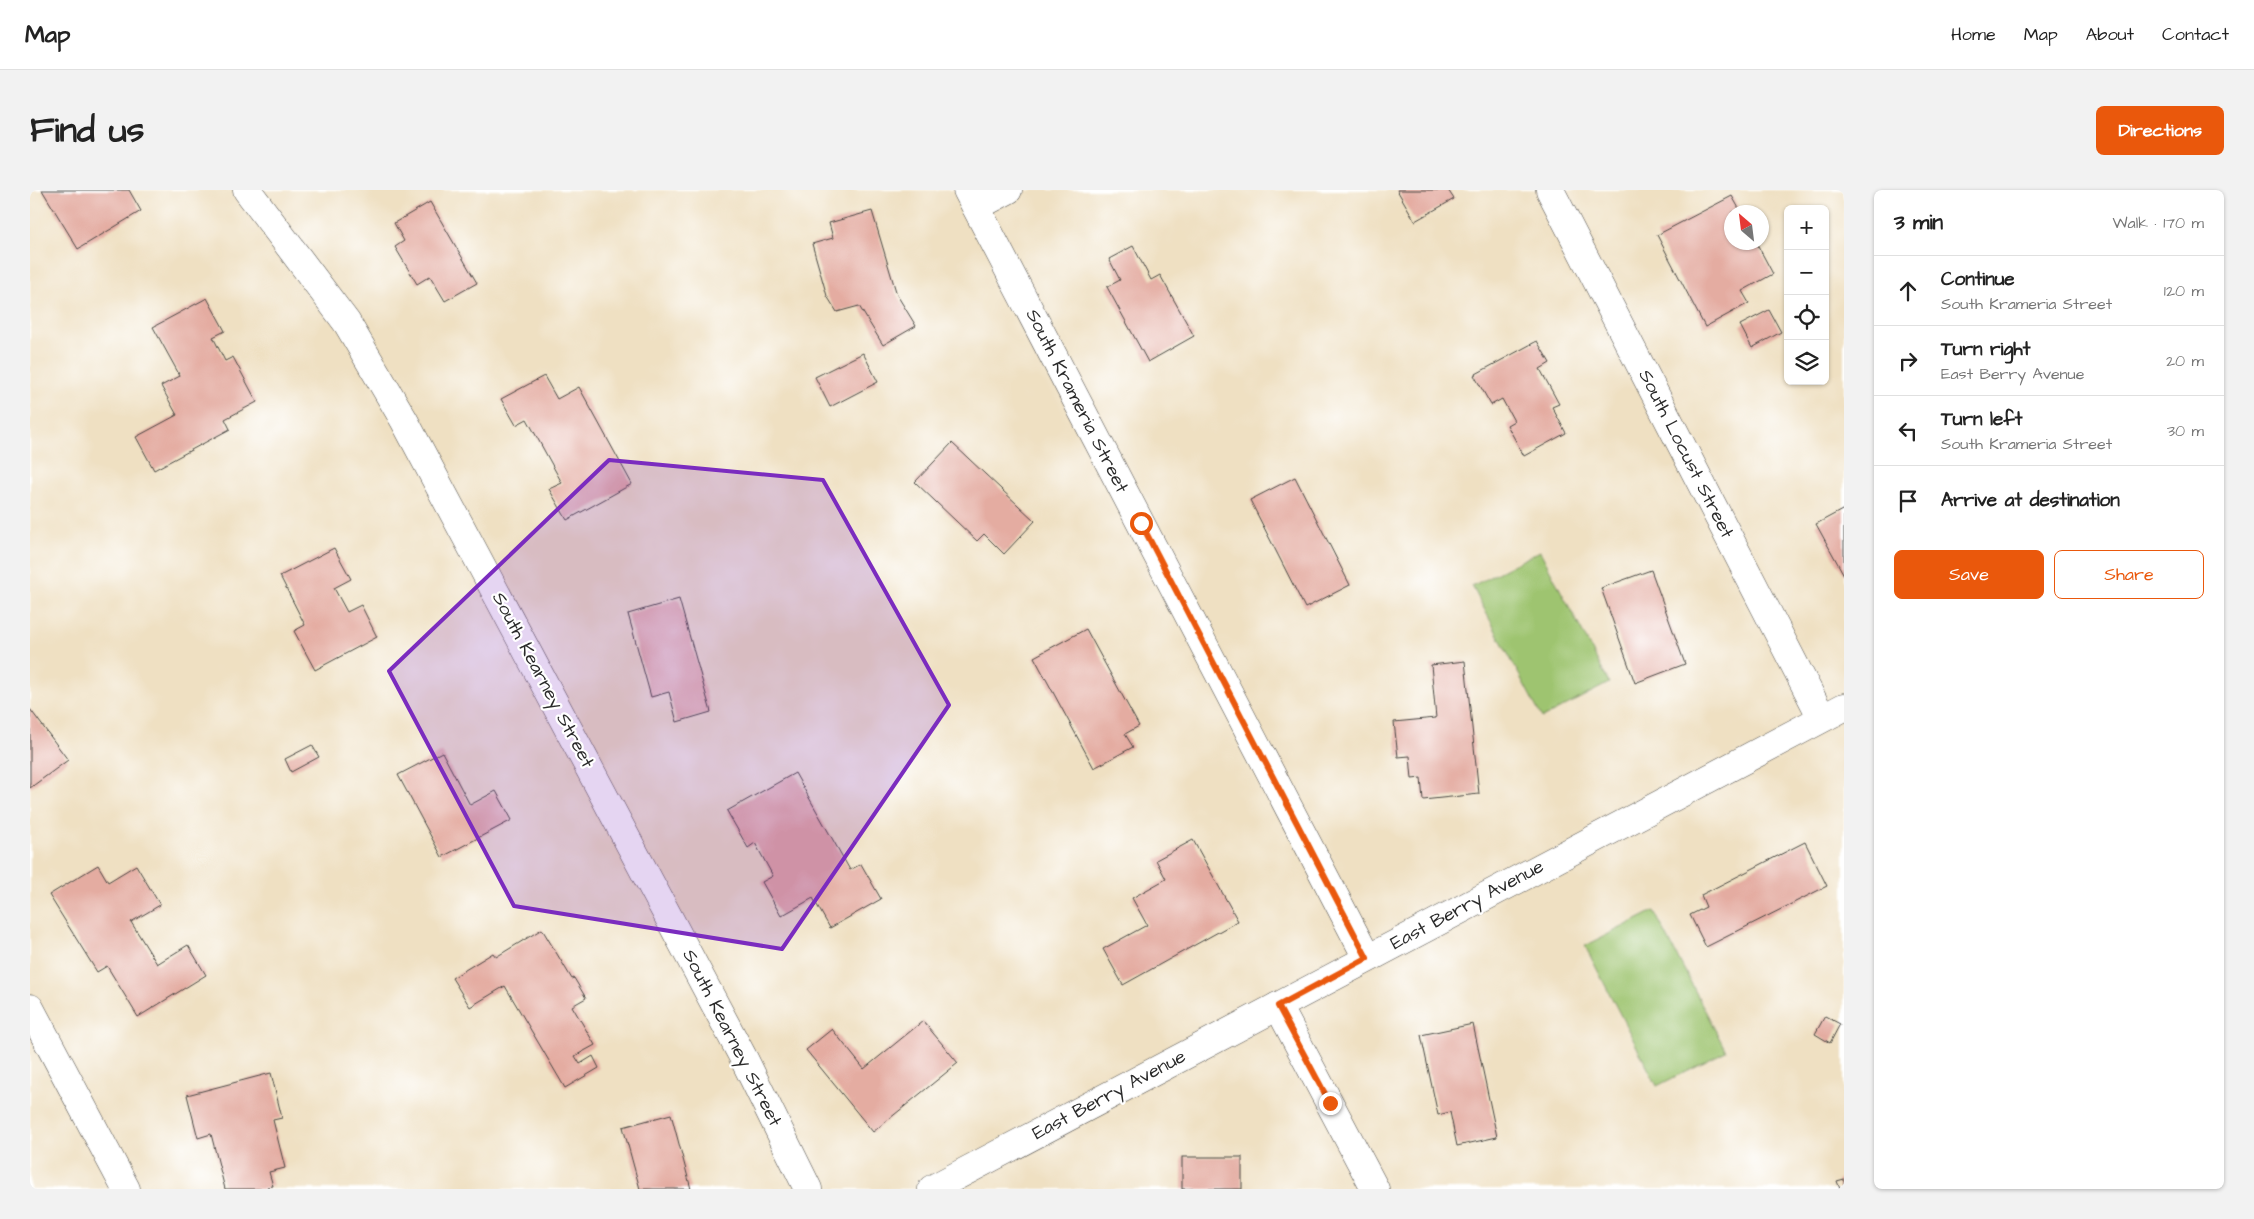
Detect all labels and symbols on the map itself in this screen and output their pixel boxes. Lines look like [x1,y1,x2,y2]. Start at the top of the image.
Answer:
north arrow [1724,205,1769,250]
street label: South Krameria Street [1019,304,1135,498]
street label: South Locust Street [1632,365,1740,543]
route start [1130,512,1153,535]
street label: South Kearney Street [484,587,601,773]
street label: East Berry Avenue [1385,853,1549,958]
street label: South Kearney Street [675,945,789,1132]
street label: East Berry Avenue [1027,1043,1191,1148]
route end [1319,1092,1342,1115]

